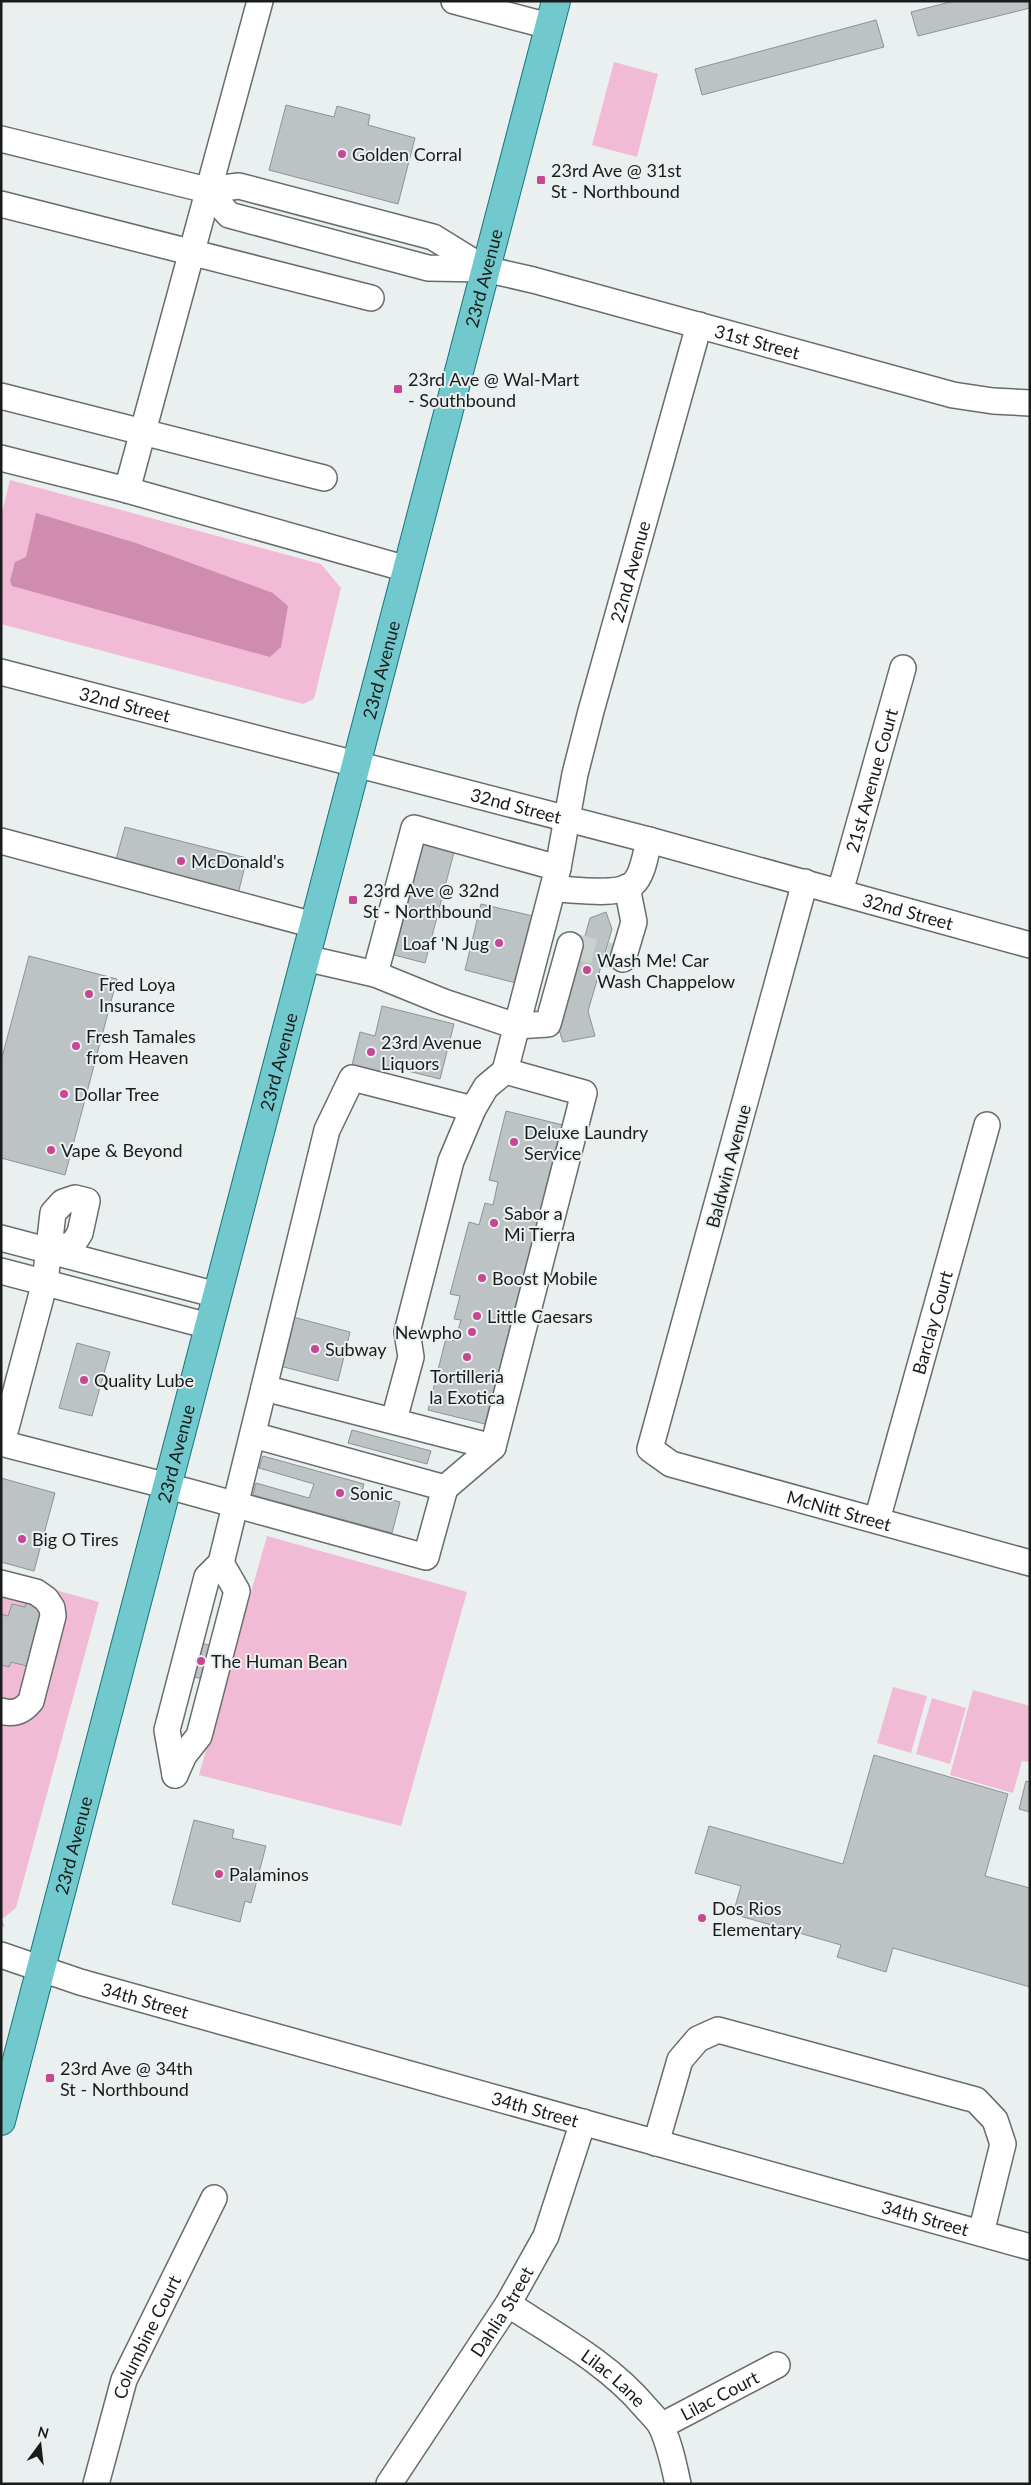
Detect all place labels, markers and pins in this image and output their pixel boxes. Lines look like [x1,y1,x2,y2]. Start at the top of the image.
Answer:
place label: Golden Corral [352,143,462,165]
marker: Golden Corral [336,148,348,160]
place label: 23rd Ave @ 31st St - Northbound [551,159,682,202]
marker: 23rd Ave @ 31st St - Northbound [535,174,547,186]
place label: 23rd Ave @ Wal-Mart - Southbound [408,368,580,411]
marker: 23rd Ave @ Wal-Mart - Southbound [392,383,404,395]
place label: McDonald's [191,850,285,872]
marker: McDonald's [175,855,187,867]
place label: 23rd Ave @ 32nd St - Northbound [363,879,499,922]
marker: 23rd Ave @ 32nd St - Northbound [347,894,359,906]
place label: Loaf 'N Jug [403,932,489,954]
marker: Loaf 'N Jug [493,937,505,949]
place label: Wash Me! Car Wash Chappelow [597,949,735,992]
marker: Wash Me! Car Wash Chappelow [581,964,593,976]
place label: Fred Loya Insurance [99,973,175,1016]
marker: Fred Loya Insurance [83,988,95,1000]
place label: Fresh Tamales from Heaven [86,1025,196,1068]
place label: 23rd Avenue Liquors [381,1031,482,1074]
marker: Fresh Tamales from Heaven [70,1040,82,1052]
marker: 23rd Avenue Liquors [365,1046,377,1058]
place label: Dollar Tree [74,1083,159,1105]
marker: Dollar Tree [58,1088,70,1100]
place label: Deluxe Laundry Service [524,1121,649,1164]
marker: Deluxe Laundry Service [508,1136,520,1148]
place label: Vape & Beyond [61,1139,183,1161]
marker: Vape & Beyond [45,1144,57,1156]
place label: Sabor a Mi Tierra [504,1202,575,1245]
marker: Sabor a Mi Tierra [488,1217,500,1229]
place label: Boost Mobile [492,1267,598,1289]
marker: Boost Mobile [476,1272,488,1284]
place label: Little Caesars [487,1305,593,1327]
marker: Little Caesars [471,1310,483,1322]
place label: Newpho [395,1321,462,1343]
marker: Newpho [466,1326,478,1338]
place label: Subway [325,1338,387,1360]
marker: Subway [309,1343,321,1355]
marker: Tortilleria la Exotica [461,1351,473,1363]
place label: Tortilleria la Exotica [429,1365,505,1408]
place label: Quality Lube [94,1369,194,1391]
marker: Quality Lube [78,1374,90,1386]
place label: Sonic [350,1482,393,1504]
marker: Sonic [334,1487,346,1499]
place label: Big O Tires [32,1528,119,1550]
marker: Big O Tires [16,1533,28,1545]
place label: The Human Bean [211,1650,348,1672]
marker: The Human Bean [195,1655,207,1667]
place label: Palaminos [229,1863,309,1885]
marker: Palaminos [213,1868,225,1880]
place label: Dos Rios Elementary [712,1897,802,1940]
marker: Dos Rios Elementary [696,1912,708,1924]
place label: 23rd Ave @ 34th St - Northbound [60,2057,193,2100]
marker: 23rd Ave @ 34th St - Northbound [44,2072,56,2084]

